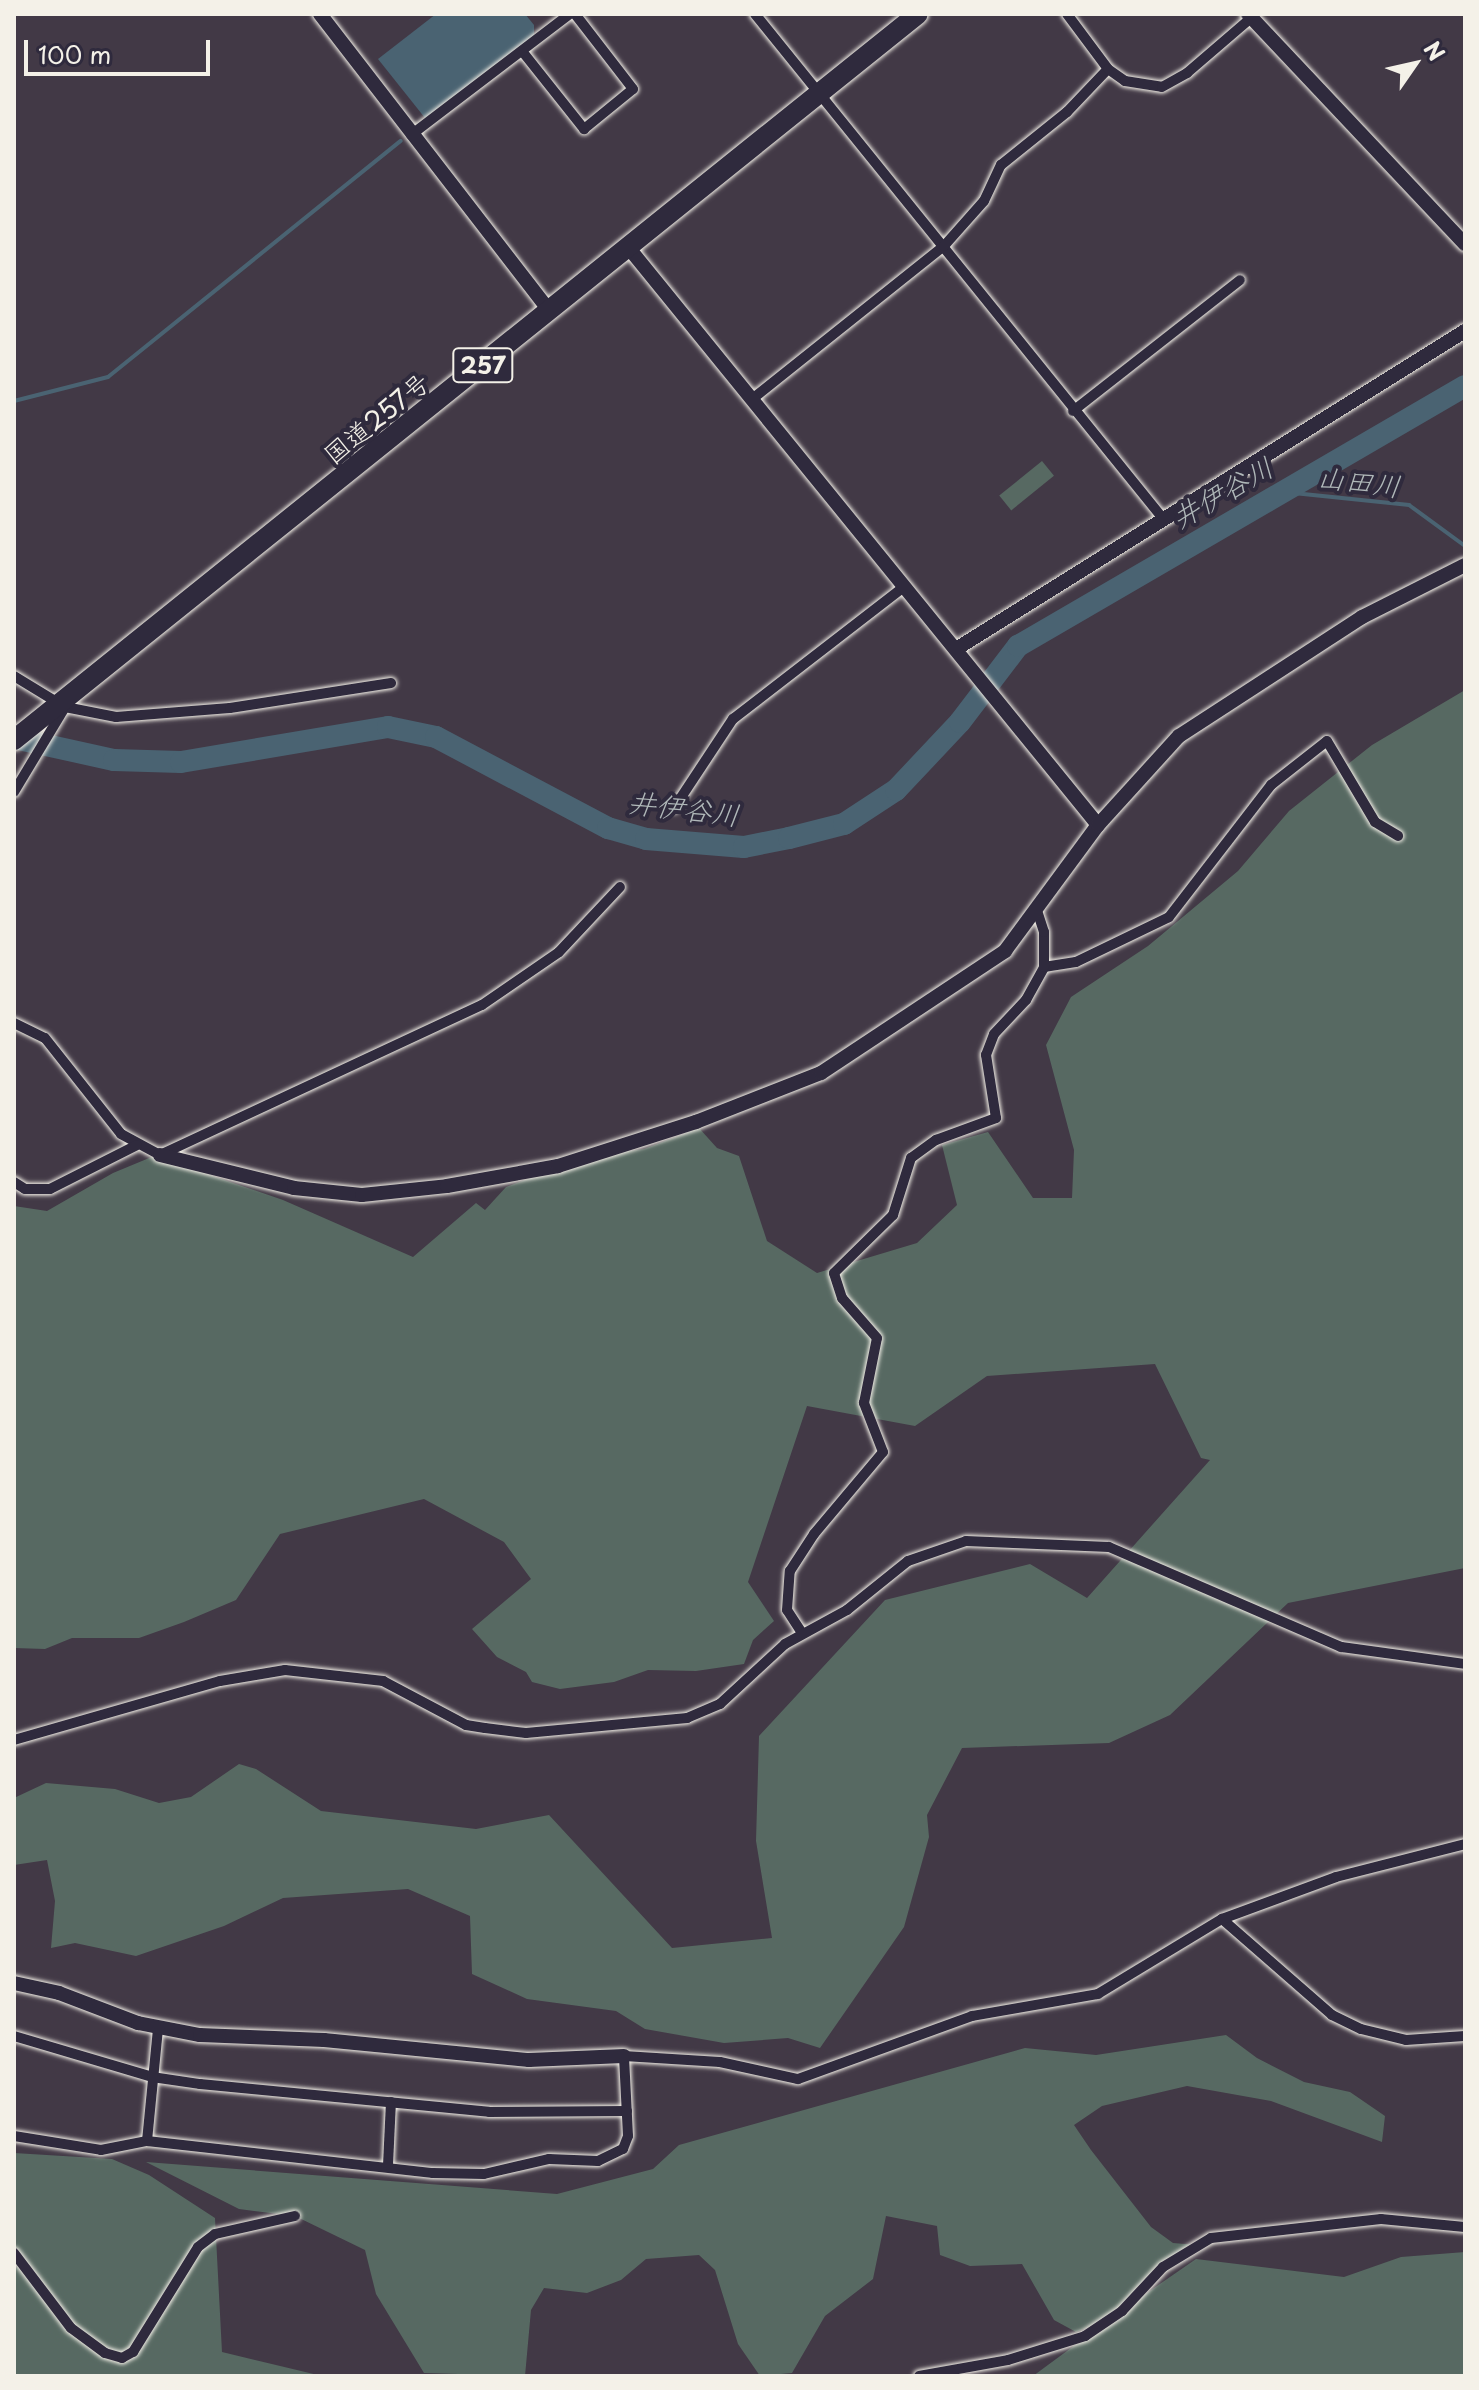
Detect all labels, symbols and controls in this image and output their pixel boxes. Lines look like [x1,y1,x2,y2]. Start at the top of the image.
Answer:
scale bar [28,24,214,74]
north arrow [1375,24,1455,104]
text: N [1417,34,1454,67]
text: 100 m [38,36,111,72]
road number: 257 [451,345,515,385]
street label: 国道257号 [317,366,435,470]
water label: 井伊谷川 [1165,449,1279,535]
water label: 山田川 [1315,459,1403,503]
water label: 井伊谷川 [626,785,742,831]

